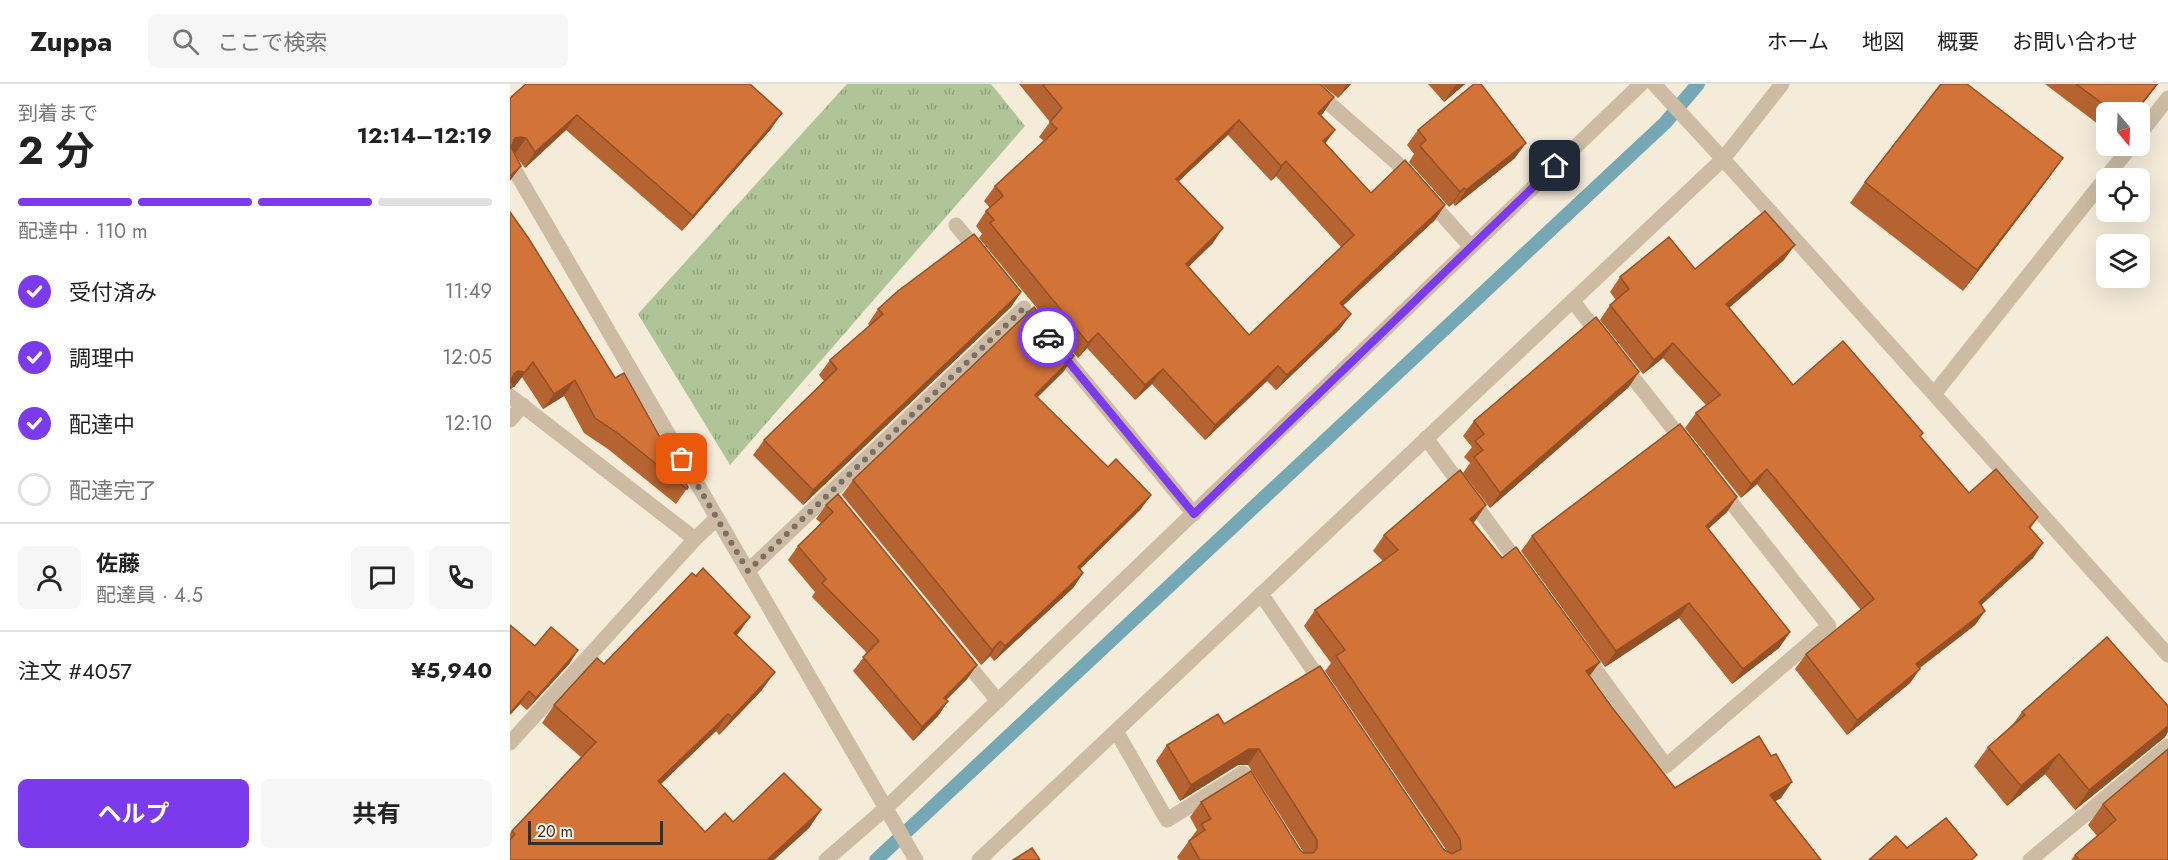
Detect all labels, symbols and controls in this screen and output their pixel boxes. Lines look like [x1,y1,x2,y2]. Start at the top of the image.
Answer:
search box [148,14,568,68]
text: Zuppa [30,21,112,62]
icon: search [169,25,202,58]
text: ここで検索 [217,26,327,58]
text: ホーム [1767,27,1829,57]
text: 地図 [1862,27,1904,57]
text: 概要 [1937,27,1979,57]
text: お問い合わせ [2012,27,2138,57]
text: 到着まで [18,99,98,128]
north arrow [2096,102,2150,156]
map controls [2096,102,2150,288]
text: 12:14–12:19 [357,119,492,151]
text: 2 分 [18,122,94,179]
pin [1529,140,1580,191]
icon: home [1538,149,1571,182]
button: locate [2096,168,2150,222]
text: 配達中 · 110 m [18,217,148,246]
button: layers [2096,234,2150,288]
icon: check [18,275,51,308]
text: 受付済み [69,276,157,308]
text: 11:49 [445,277,492,306]
courier [1018,307,1078,367]
icon: car [1032,321,1065,354]
icon: check [18,341,51,374]
text: 調理中 [69,342,135,374]
text: 12:05 [442,343,492,372]
icon: check [18,407,51,440]
text: 配達中 [69,408,135,440]
text: 12:10 [445,409,492,438]
pin [656,433,707,484]
icon: bag [665,442,698,475]
text: 配達完了 [69,474,157,506]
button: person [18,546,81,609]
button: chat [351,546,414,609]
button: phone [429,546,492,609]
text: 佐藤 [96,547,140,579]
text: 配達員 · 4.5 [96,581,203,610]
text: ¥5,940 [411,654,492,686]
text: 注文 #4057 [18,655,132,687]
button: ヘルプ [18,779,249,848]
button: 共有 [261,779,492,848]
scale bar [528,818,663,846]
text: 20 m [537,820,573,843]

